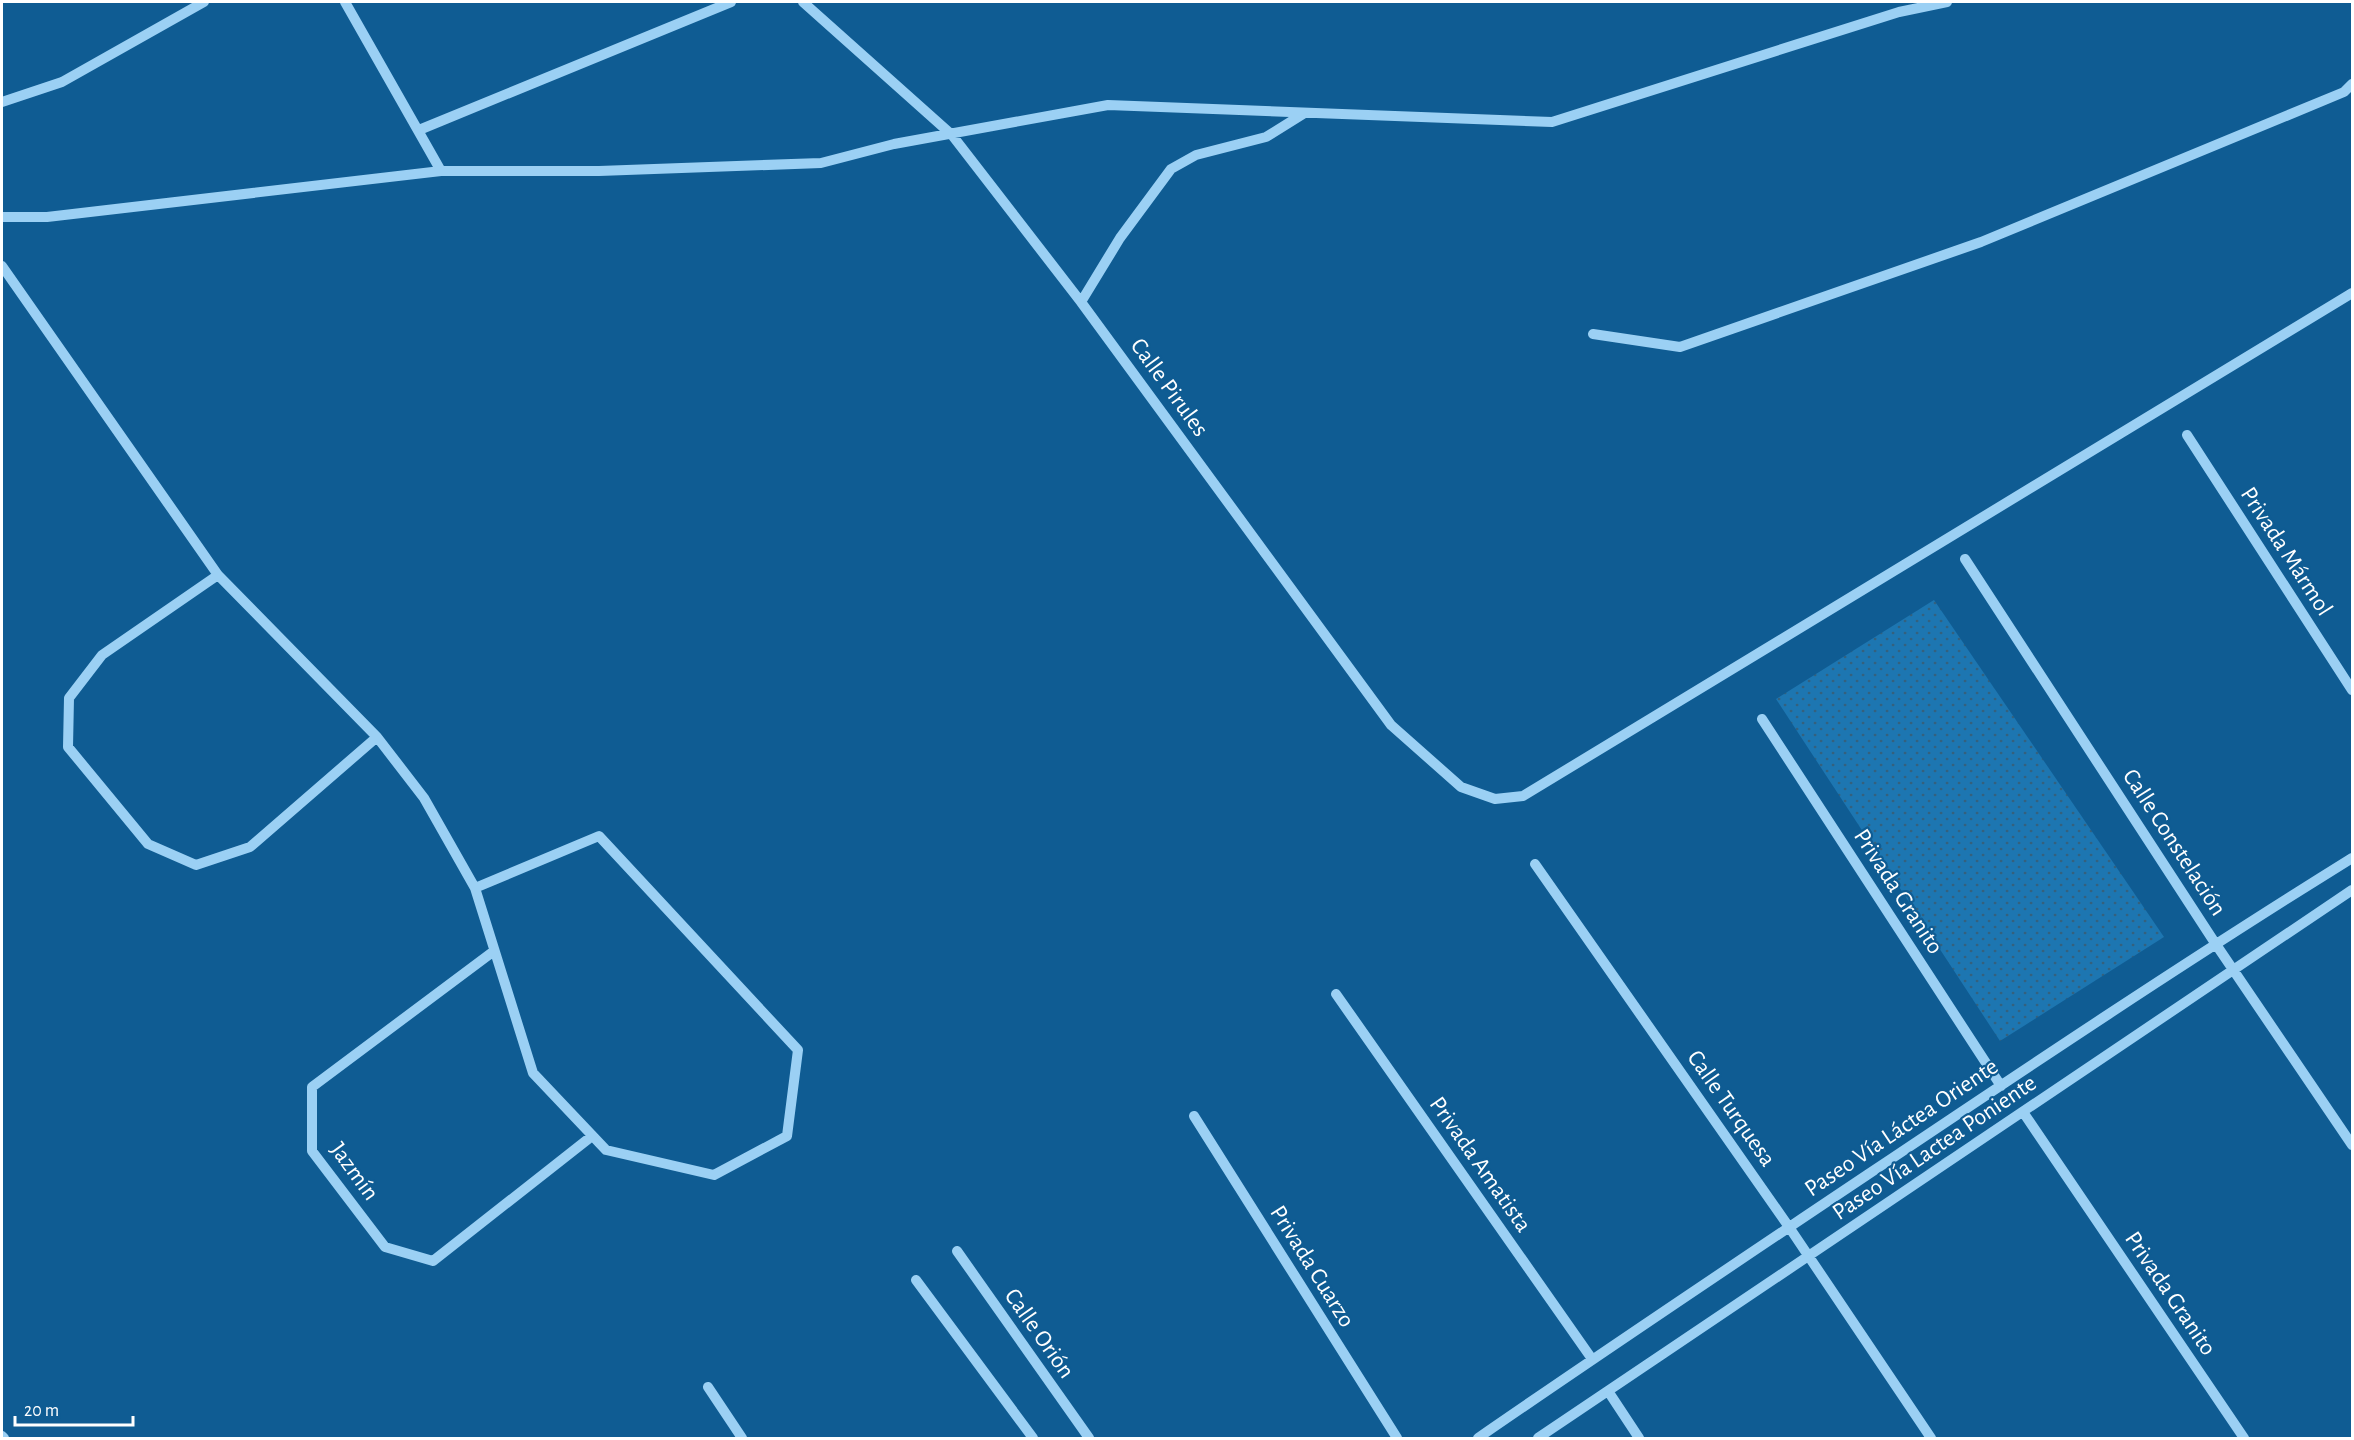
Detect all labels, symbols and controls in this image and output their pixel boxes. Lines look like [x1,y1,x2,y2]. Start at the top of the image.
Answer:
street label: Calle Pirules [1126,334,1213,441]
street label: Privada Mármol [2236,483,2337,620]
street label: Calle Constelación [2118,765,2230,920]
street label: Privada Granito [1849,825,1947,958]
street label: Calle Turquesa [1682,1046,1780,1171]
street label: Paseo Vía Láctea Oriente [1801,1054,2003,1201]
street label: Paseo Vía Lactea Poniente [1828,1071,2041,1225]
street label: Privada Amatista [1425,1093,1536,1237]
street label: Jazmín [325,1138,383,1205]
street label: Privada Cuarzo [1265,1202,1359,1332]
street label: Privada Granito [2120,1227,2220,1360]
street label: Calle Orión [1000,1284,1079,1383]
scale bar [15,1389,134,1427]
text: 20 m [24,1402,59,1420]

